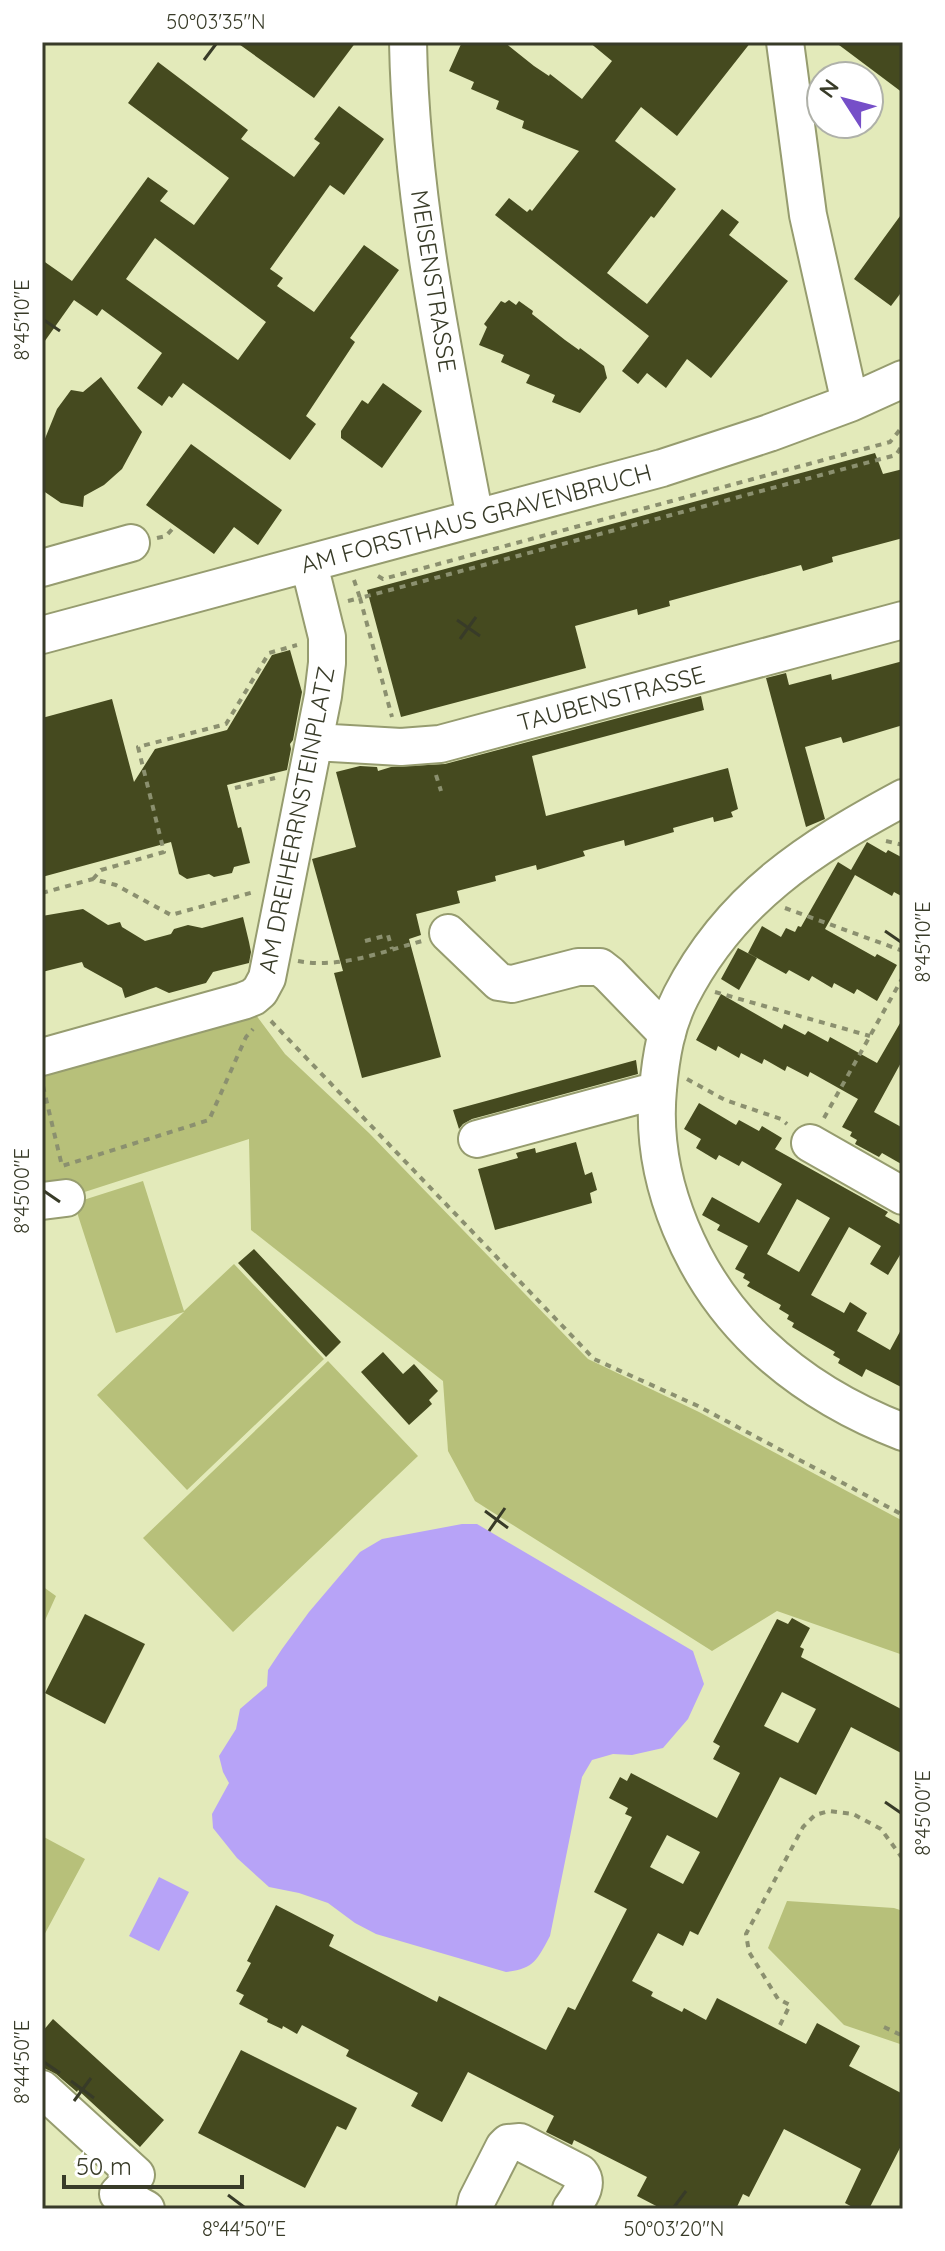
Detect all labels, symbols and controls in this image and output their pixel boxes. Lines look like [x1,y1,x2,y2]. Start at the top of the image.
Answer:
text: 50°03'35"N [166,9,266,34]
north arrow [805,60,885,140]
text: N [813,73,845,103]
street label: MEISENSTRASSE [405,188,463,374]
text: 8°45'10"E [9,279,34,361]
street label: AM FORSTHAUS GRAVENBRUCH [297,457,655,579]
street label: TAUBENSTRASSE [514,659,708,737]
street label: AM DREIHERRNSTEINPLATZ [252,664,340,976]
text: 8°45'10"E [910,901,935,983]
text: 8°45'00"E [9,1148,34,1234]
text: 8°45'00"E [910,1770,935,1856]
text: 8°44'50"E [9,2020,34,2104]
scale bar [64,2139,242,2189]
text: 50 m [76,2151,132,2181]
text: 8°44'50"E [202,2216,286,2241]
text: 50°03'20"N [624,2216,724,2241]

